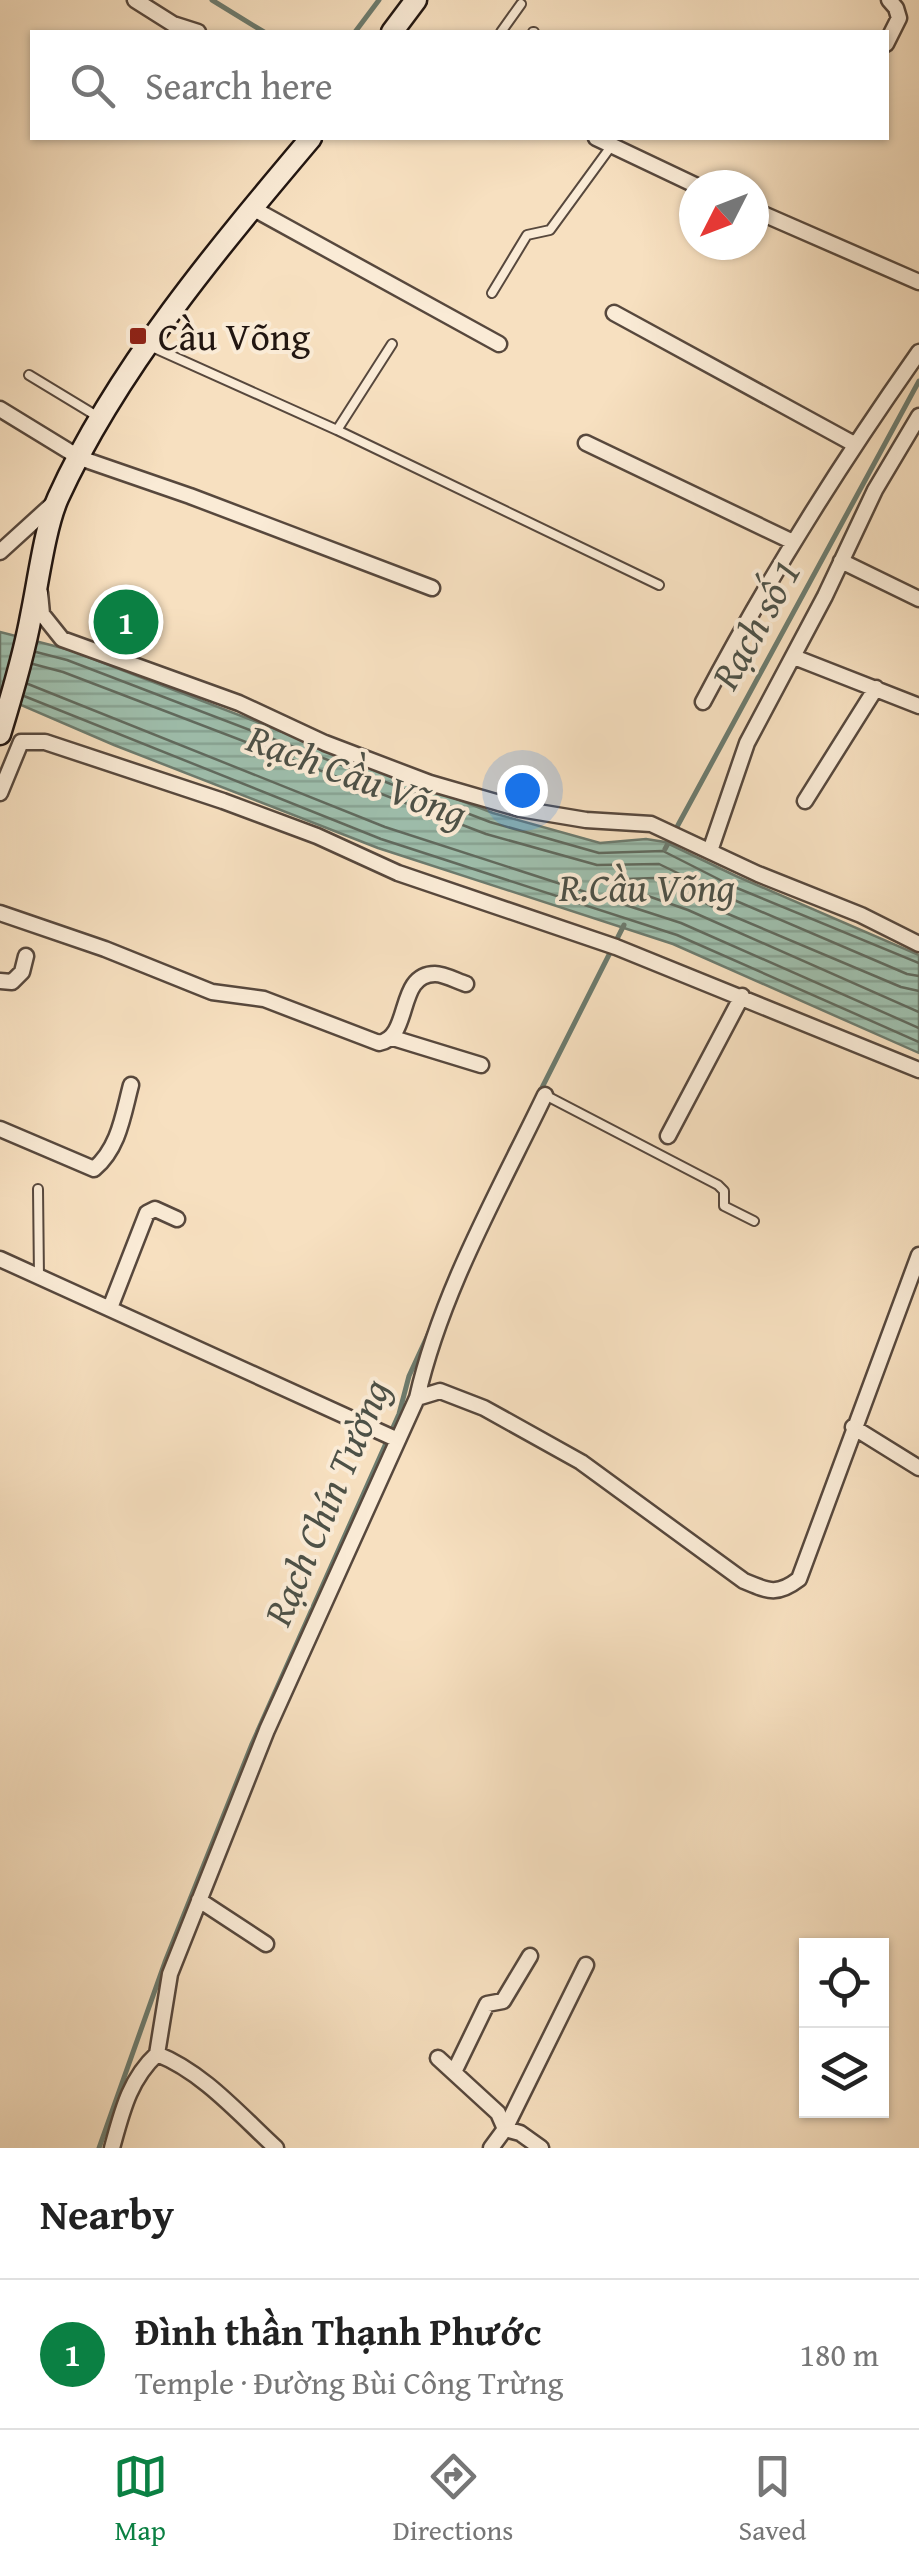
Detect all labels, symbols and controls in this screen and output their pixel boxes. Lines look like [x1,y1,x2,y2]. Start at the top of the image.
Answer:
search box [30,30,889,140]
text: Search here [145,57,333,113]
icon: search [65,58,120,113]
north arrow [679,170,769,260]
place label: Cầu Võng [158,308,310,364]
marker: Cầu Võng [127,325,149,347]
water label: Rạch số 1 [695,549,815,700]
pin: 1 [94,584,158,660]
water label: Rạch Cầu Võng [238,708,475,842]
your location [497,765,548,816]
water label: R.Cầu Võng [558,857,735,916]
water label: Rạch Chín Tường [247,1370,404,1635]
map controls [799,1938,889,2118]
button: locate [799,1938,889,2028]
button: layers [799,2028,889,2118]
text: Nearby [40,2183,174,2244]
text: Đình thần Thạnh Phước [135,2303,541,2359]
text: 1 [64,2331,81,2378]
text: 180 m [800,2331,879,2378]
text: Temple · Đường Bùi Công Trừng [135,2359,563,2406]
tab: Map [113,2449,168,2550]
tab: Directions [393,2449,513,2550]
tab: Saved [739,2449,806,2550]

